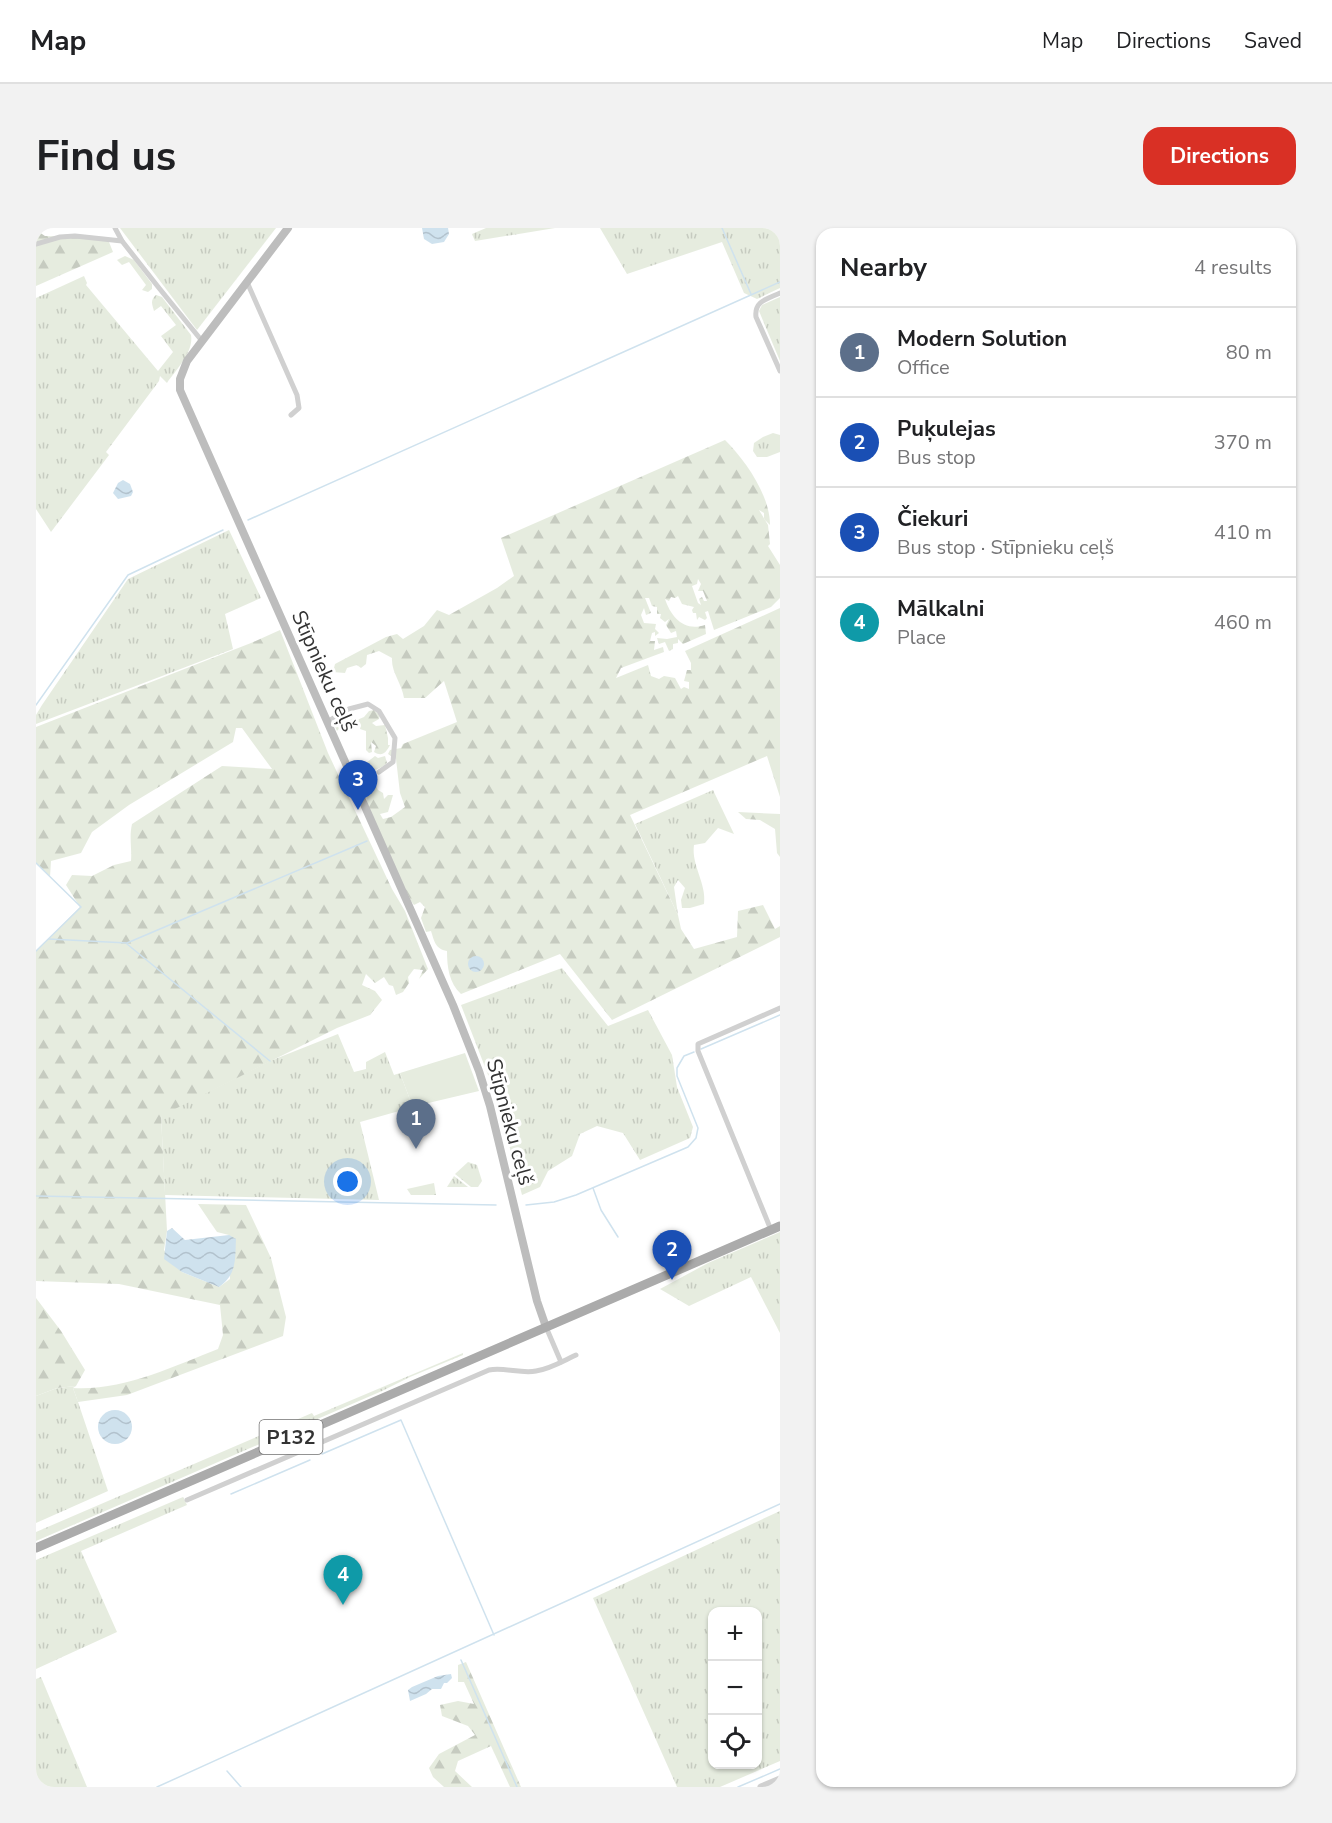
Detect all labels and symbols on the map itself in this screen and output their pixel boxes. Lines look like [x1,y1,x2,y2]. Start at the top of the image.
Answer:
street label: Stīpnieku ceļš [285,606,363,736]
pin: 3 [338,760,378,810]
street label: Stīpnieku ceļš [480,1056,540,1188]
pin: 1 [396,1100,436,1149]
your location [333,1167,362,1196]
pin: 2 [652,1230,692,1280]
road number: P132 [260,1420,322,1454]
pin: 4 [324,1556,362,1605]

